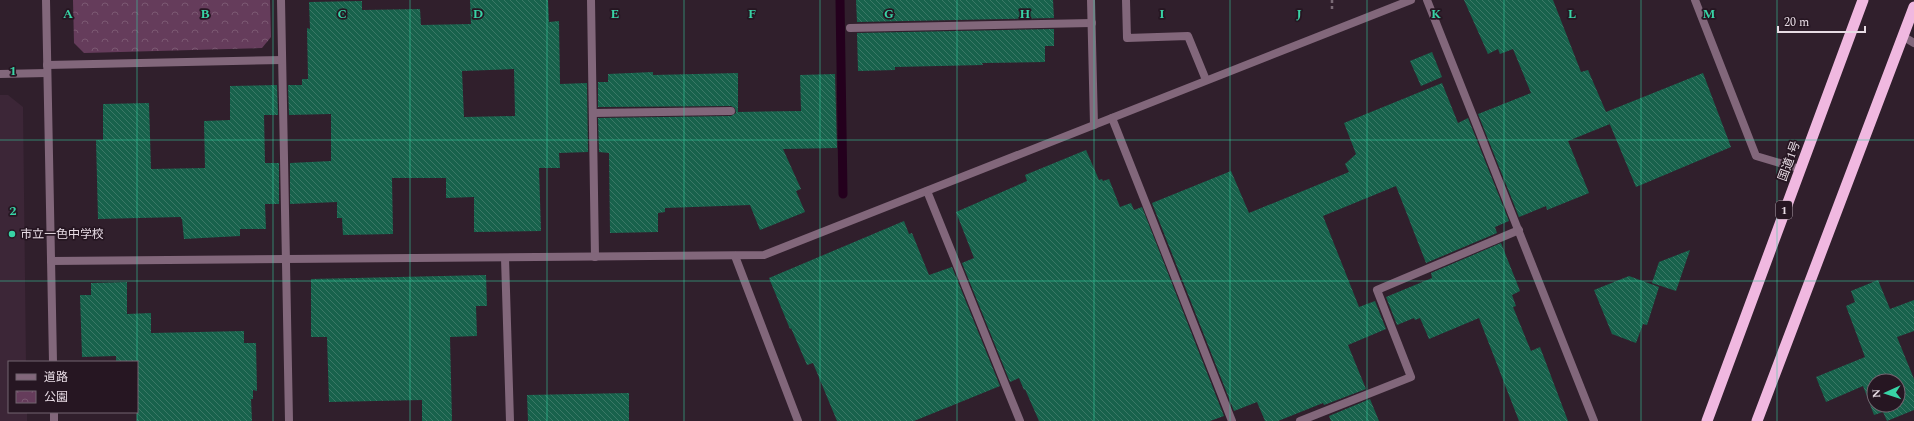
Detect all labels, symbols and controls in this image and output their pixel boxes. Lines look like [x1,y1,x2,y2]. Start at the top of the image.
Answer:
text: A [63,4,73,24]
text: B [200,4,210,24]
text: C [337,4,347,24]
text: D [473,4,483,24]
text: E [611,4,620,24]
text: F [748,4,756,24]
text: G [884,4,894,24]
text: H [1020,4,1031,24]
text: I [1159,4,1165,24]
text: J [1296,4,1302,24]
text: K [1431,4,1441,24]
text: L [1568,4,1576,24]
text: M [1703,4,1716,24]
scale bar [1778,8,1865,34]
text: 20 m [1784,13,1809,32]
text: 1 [9,61,17,81]
street label: 国道1号 [1773,138,1806,184]
text: 2 [9,201,17,221]
road number: 1 [1776,201,1792,219]
place label: 市立一色中学校 [20,225,104,244]
marker: 市立一色中学校 [7,229,17,239]
legend [8,361,138,413]
text: 道路 [44,368,68,387]
north arrow [1866,373,1906,413]
text: 公園 [44,388,68,407]
text: N [1868,389,1885,398]

